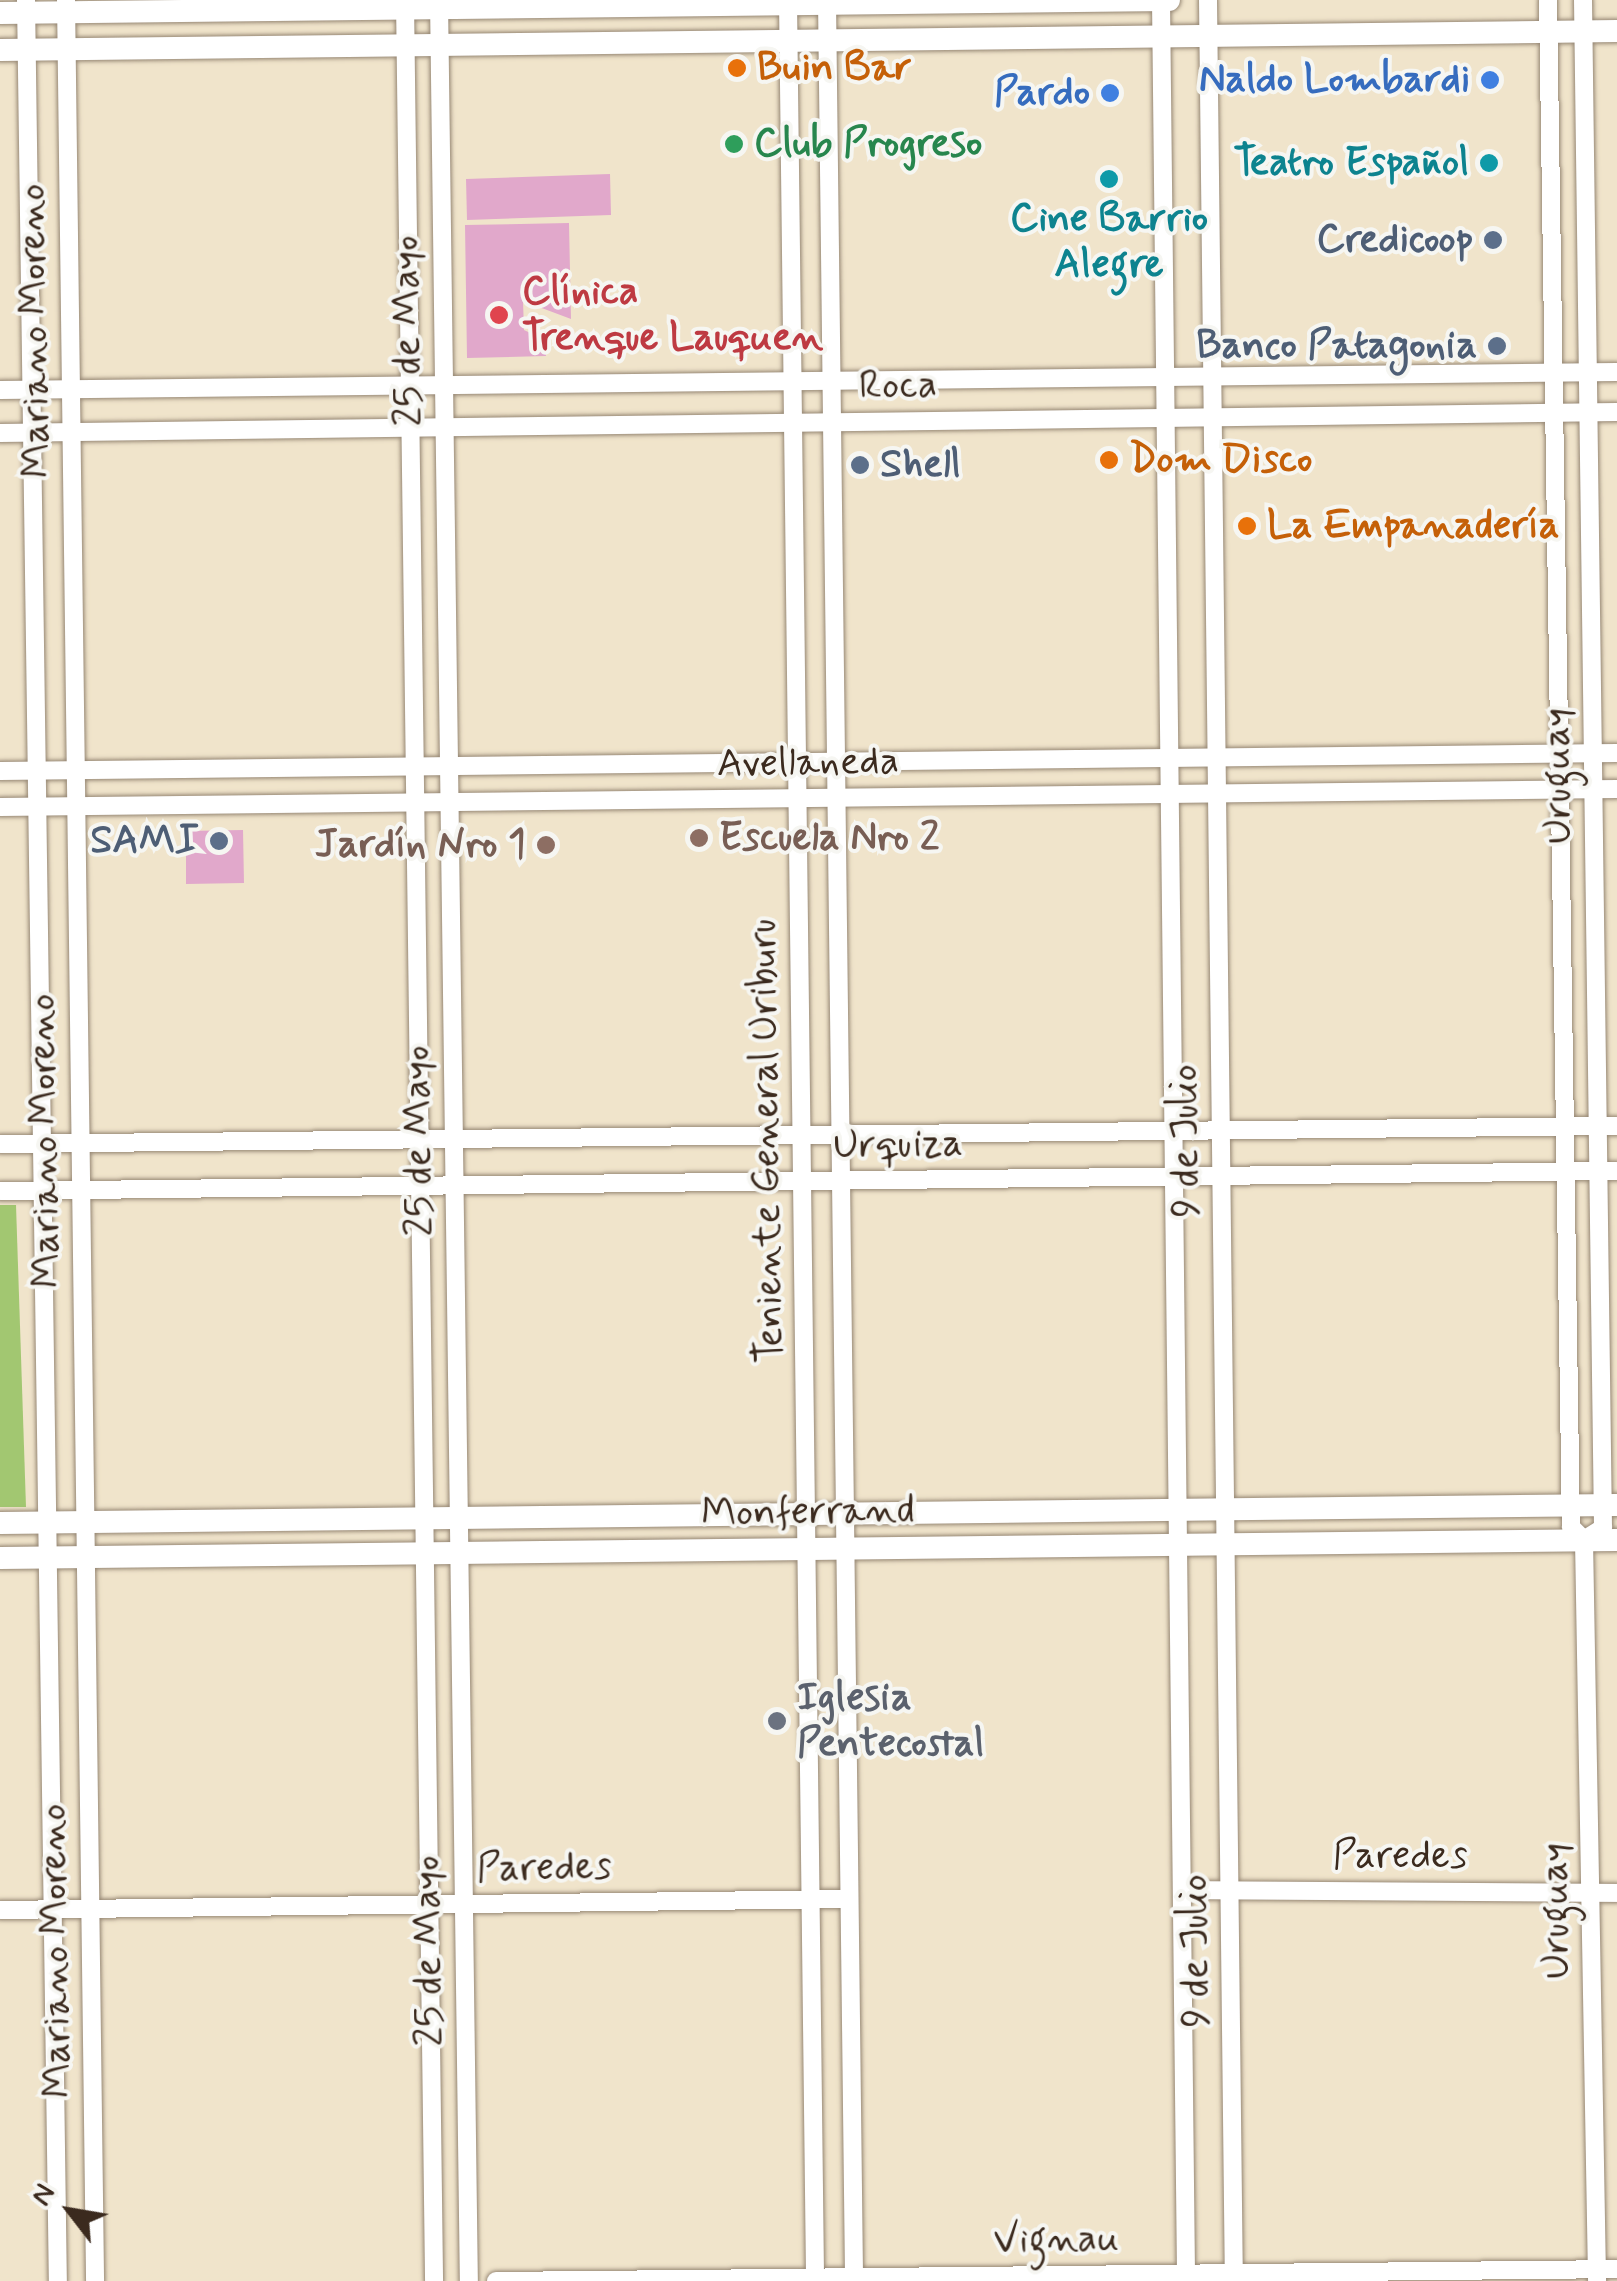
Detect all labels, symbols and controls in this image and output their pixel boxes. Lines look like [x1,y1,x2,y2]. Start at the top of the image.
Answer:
place label: Buin Bar [757,44,907,92]
place label: Naldo Lombardi [1199,56,1470,104]
marker: Buin Bar [726,57,748,79]
place label: Pardo [994,69,1090,117]
marker: Naldo Lombardi [1479,69,1501,91]
marker: Pardo [1099,82,1121,104]
place label: Club Progreso [754,120,982,168]
marker: Club Progreso [723,133,745,155]
place label: Teatro Español [1233,139,1469,187]
marker: Teatro Español [1478,152,1500,174]
marker: Cine Barrio Alegre [1098,168,1120,190]
street label: Mariano Moreno [8,183,62,479]
place label: Cine Barrio Alegre [1012,195,1206,289]
place label: Credicoop [1316,216,1473,264]
marker: Credicoop [1482,229,1504,251]
street label: 25 de Mayo [382,234,434,428]
place label: Clínica Trenque Lauquen [522,268,823,362]
marker: Clínica Trenque Lauquen [486,302,512,328]
place label: Banco Patagonia [1206,322,1477,370]
marker: Banco Patagonia [1486,335,1508,357]
street label: Roca [858,361,938,411]
place label: Dom Disco [1129,436,1309,484]
place label: Shell [880,441,961,489]
marker: Dom Disco [1098,449,1120,471]
marker: Shell [849,454,871,476]
place label: La Empanadería [1267,502,1554,550]
marker: La Empanadería [1236,515,1258,537]
street label: Uruguay [1533,707,1583,845]
street label: Avellaneda [717,737,899,789]
place label: Escuela Nro 2 [719,814,939,862]
place label: SAMI [90,817,199,865]
place label: Jardín Nro 1 [316,821,526,869]
marker: Escuela Nro 2 [688,827,710,849]
marker: SAMI [208,830,230,852]
marker: Jardín Nro 1 [535,834,557,856]
street label: Teniente General Uriburu [739,914,795,1368]
street label: Mariano Moreno [18,993,72,1289]
street label: 25 de Mayo [393,1044,445,1238]
street label: 9 de Julio [1161,1060,1211,1222]
street label: Urquiza [833,1120,963,1170]
street label: Monferrand [701,1486,915,1538]
place label: Iglesia Pentecostal [797,1674,984,1768]
marker: Iglesia Pentecostal [766,1710,788,1732]
street label: Mariano Moreno [29,1803,83,2099]
street label: Paredes [1332,1832,1468,1880]
street label: Uruguay [1531,1842,1581,1980]
street label: Paredes [476,1843,612,1893]
street label: 25 de Mayo [403,1854,455,2048]
street label: 9 de Julio [1171,1870,1221,2032]
north arrow [20,2161,120,2261]
text: N [23,2178,65,2213]
street label: Vignau [993,2215,1119,2265]

